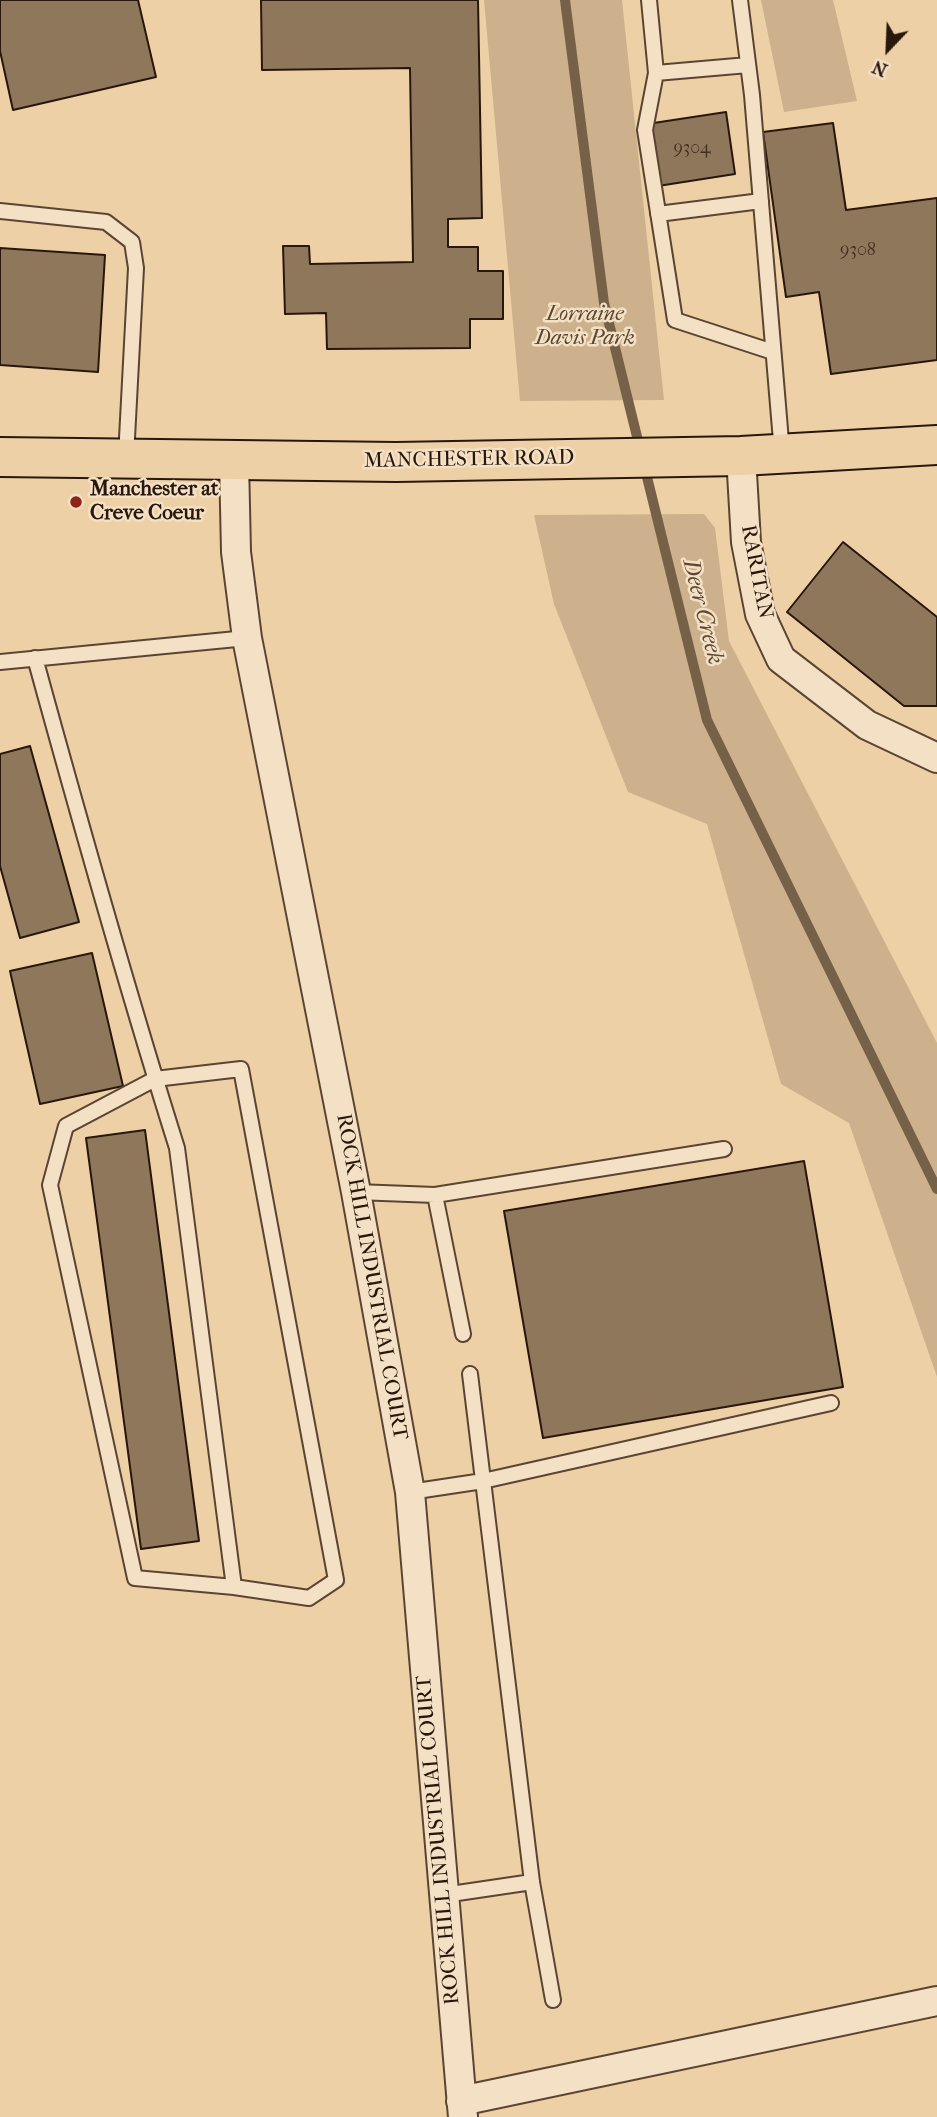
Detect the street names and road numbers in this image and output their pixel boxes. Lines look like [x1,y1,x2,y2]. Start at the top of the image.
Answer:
street label: MANCHESTER ROAD [364,446,574,474]
street label: RARITAN [735,523,777,621]
street label: ROCK HILL INDUSTRIAL COURT [330,1112,412,1442]
street label: ROCK HILL INDUSTRIAL COURT [412,1674,466,2006]

